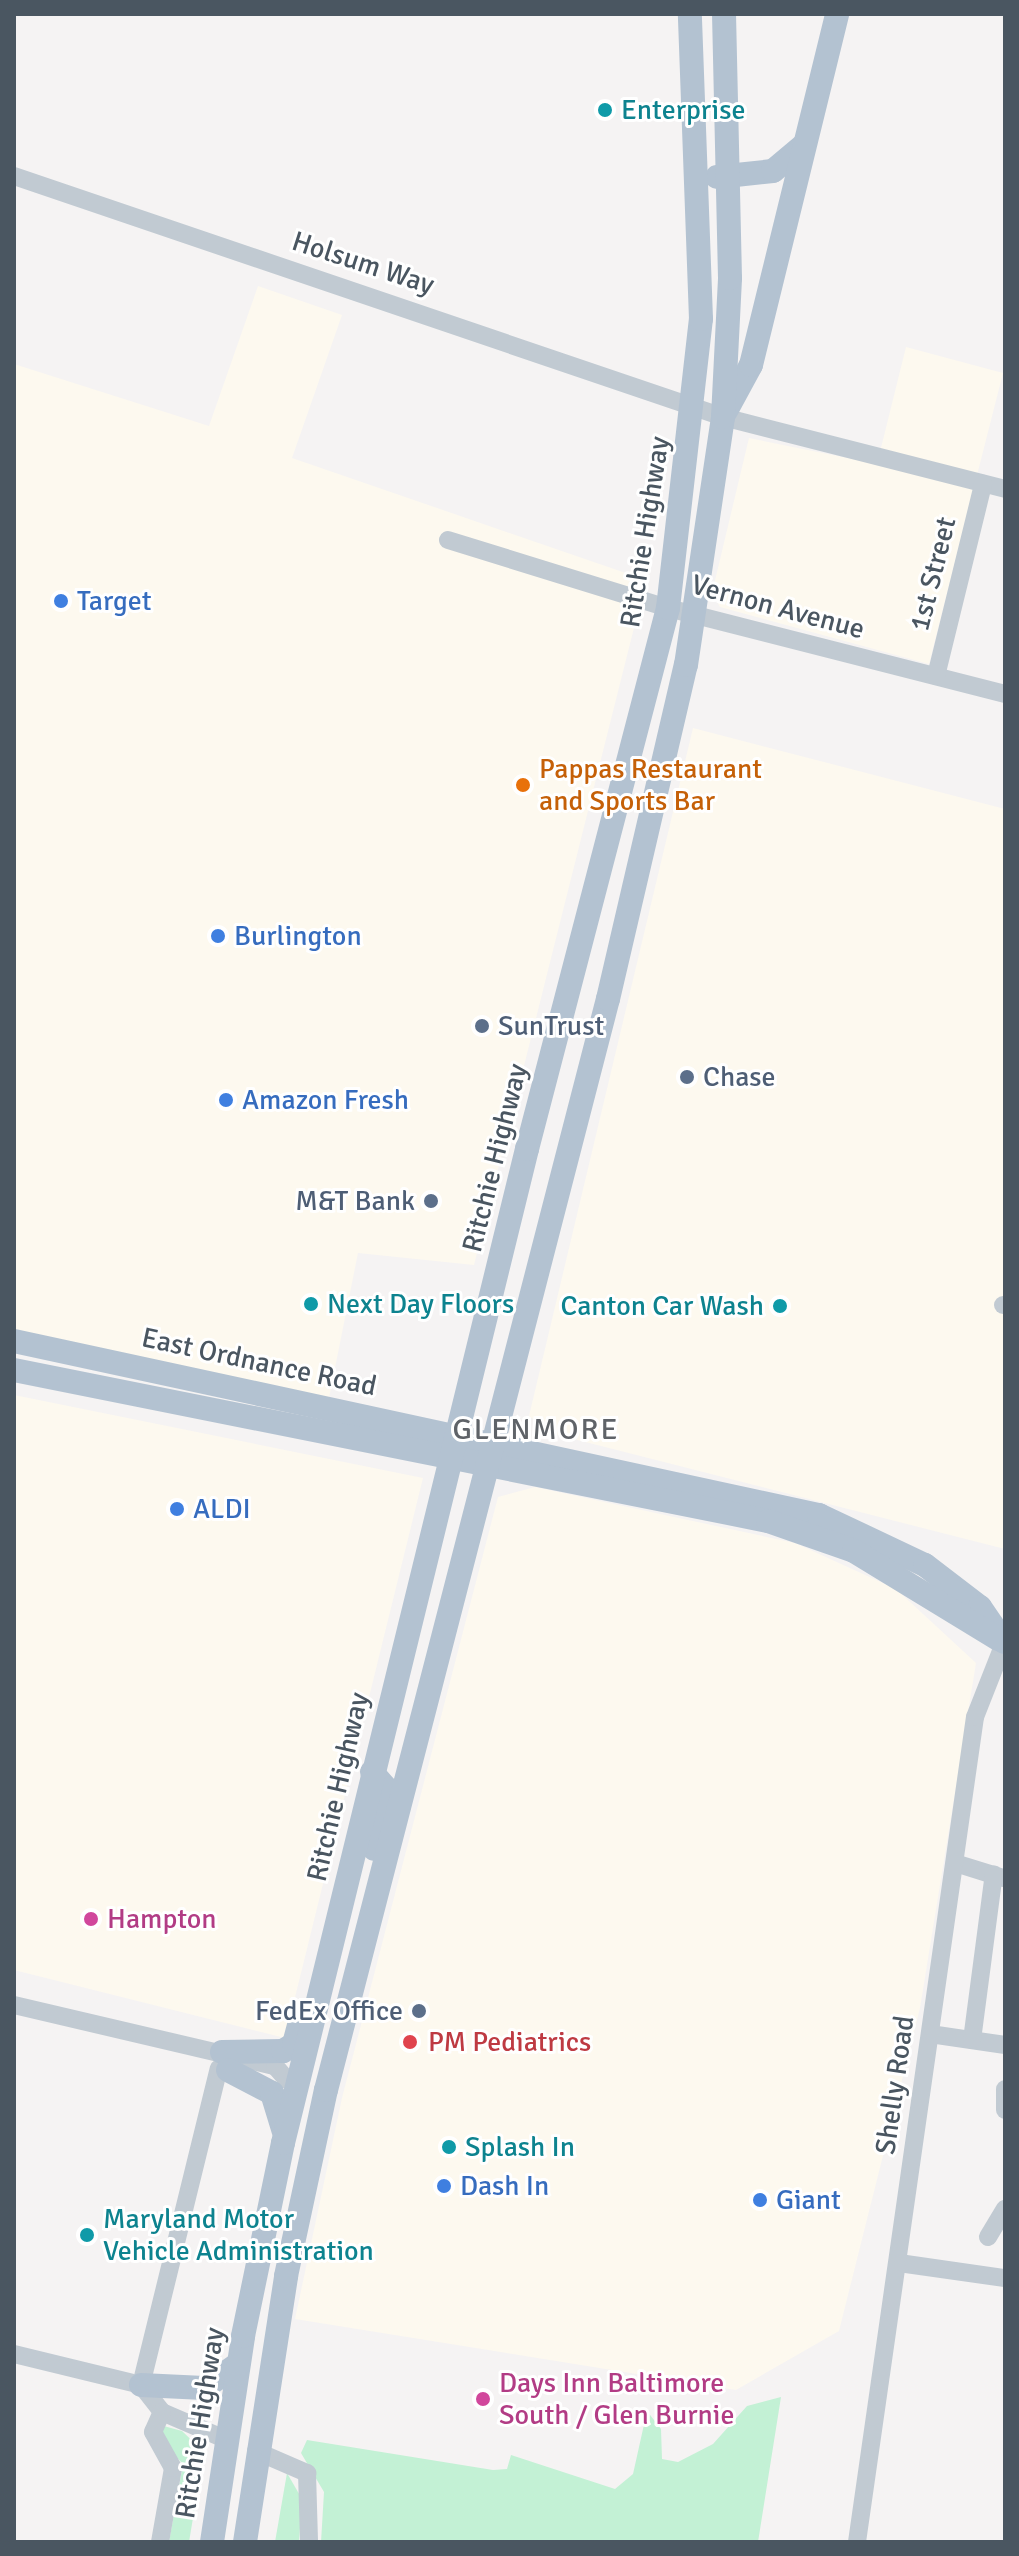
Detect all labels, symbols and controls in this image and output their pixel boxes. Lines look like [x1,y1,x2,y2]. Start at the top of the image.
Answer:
place label: Enterprise [621,93,745,127]
marker: Enterprise [596,101,614,119]
street label: Holsum Way [288,224,438,302]
street label: Ritchie Highway [613,434,677,630]
street label: 1st Street [903,514,963,634]
street label: Vernon Avenue [688,568,868,646]
place label: Target [77,584,152,618]
marker: Target [52,592,70,610]
place label: Pappas Restaurant and Sports Bar [539,752,762,818]
marker: Pappas Restaurant and Sports Bar [514,776,532,794]
place label: Burlington [234,919,362,953]
marker: Burlington [209,927,227,945]
place label: SunTrust [498,1009,604,1043]
marker: SunTrust [473,1017,491,1035]
street label: Ritchie Highway [455,1060,535,1256]
place label: Chase [703,1060,776,1094]
marker: Chase [678,1068,696,1086]
place label: Amazon Fresh [242,1083,409,1117]
marker: Amazon Fresh [217,1091,235,1109]
place label: M&T Bank [295,1184,415,1218]
marker: M&T Bank [422,1192,440,1210]
place label: Next Day Floors [327,1287,514,1321]
place label: Canton Car Wash [560,1289,764,1323]
marker: Next Day Floors [302,1295,320,1313]
marker: Canton Car Wash [771,1297,789,1315]
street label: East Ordnance Road [139,1321,379,1403]
district label: GLENMORE [453,1412,619,1448]
place label: ALDI [193,1492,251,1526]
marker: ALDI [168,1500,186,1518]
street label: Ritchie Highway [300,1689,376,1885]
place label: Hampton [107,1902,217,1936]
marker: Hampton [82,1910,100,1928]
place label: FedEx Office [255,1994,403,2028]
marker: FedEx Office [410,2002,428,2020]
street label: Shelly Road [869,2013,921,2157]
place label: PM Pediatrics [428,2025,591,2059]
marker: PM Pediatrics [399,2031,421,2053]
place label: Splash In [465,2130,575,2164]
marker: Splash In [440,2138,458,2156]
place label: Dash In [460,2169,549,2203]
marker: Dash In [435,2177,453,2195]
place label: Giant [776,2183,841,2217]
marker: Giant [751,2191,769,2209]
place label: Maryland Motor Vehicle Administration [103,2202,374,2268]
marker: Maryland Motor Vehicle Administration [78,2226,96,2244]
street label: Ritchie Highway [168,2325,232,2521]
place label: Days Inn Baltimore South / Glen Burnie [499,2366,734,2432]
marker: Days Inn Baltimore South / Glen Burnie [474,2390,492,2408]

